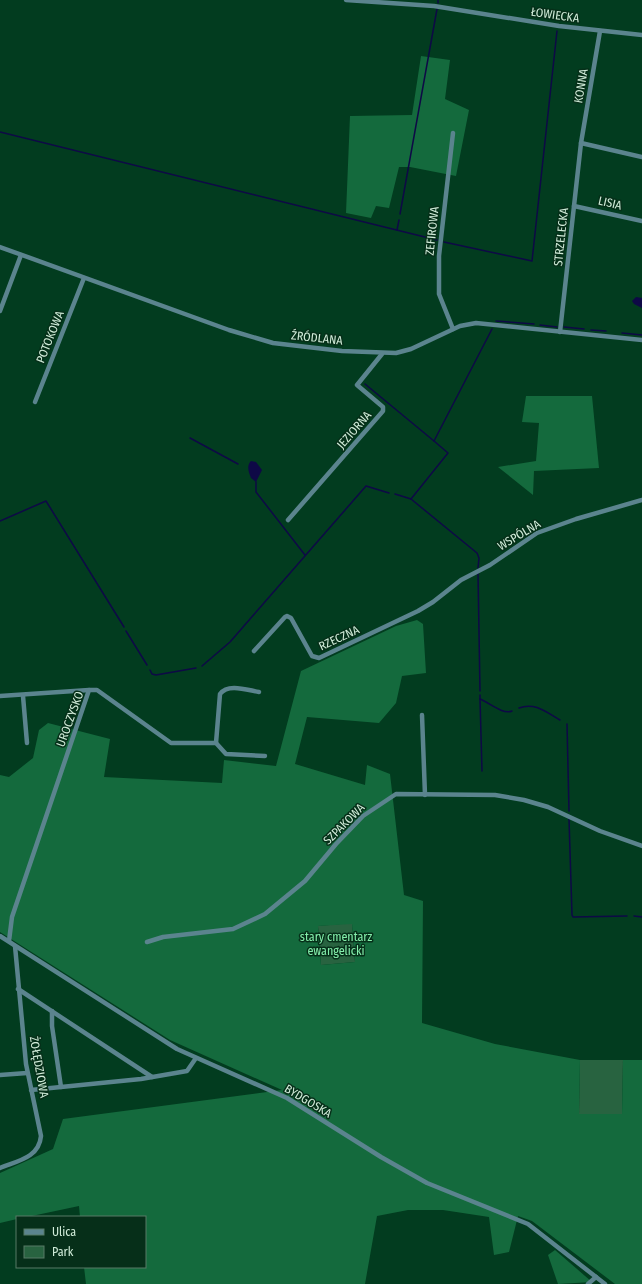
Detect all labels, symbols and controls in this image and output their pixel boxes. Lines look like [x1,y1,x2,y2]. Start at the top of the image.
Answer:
street label: ŁOWIECKA [530,5,581,25]
street label: KONNA [571,67,591,104]
street label: LISIA [597,193,624,213]
street label: ZEFIROWA [422,205,442,256]
street label: STRZELECKA [551,206,571,267]
street label: POTOKOWA [33,308,67,365]
street label: ŹRÓDLANA [290,327,344,348]
street label: JEZIORNA [334,408,375,452]
street label: WSPÓLNA [495,516,544,553]
street label: RZECZNA [317,622,362,653]
street label: UROCZYSKO [53,689,87,749]
street label: SZPAKOWA [321,800,368,847]
park label: stary cmentarz ewangelicki [300,930,372,958]
street label: ŻOŁĘDZIOWA [27,1035,52,1100]
street label: BYDGOSKA [282,1082,335,1121]
legend [16,1216,146,1268]
text: Ulica [52,1225,76,1239]
text: Park [52,1245,74,1259]

